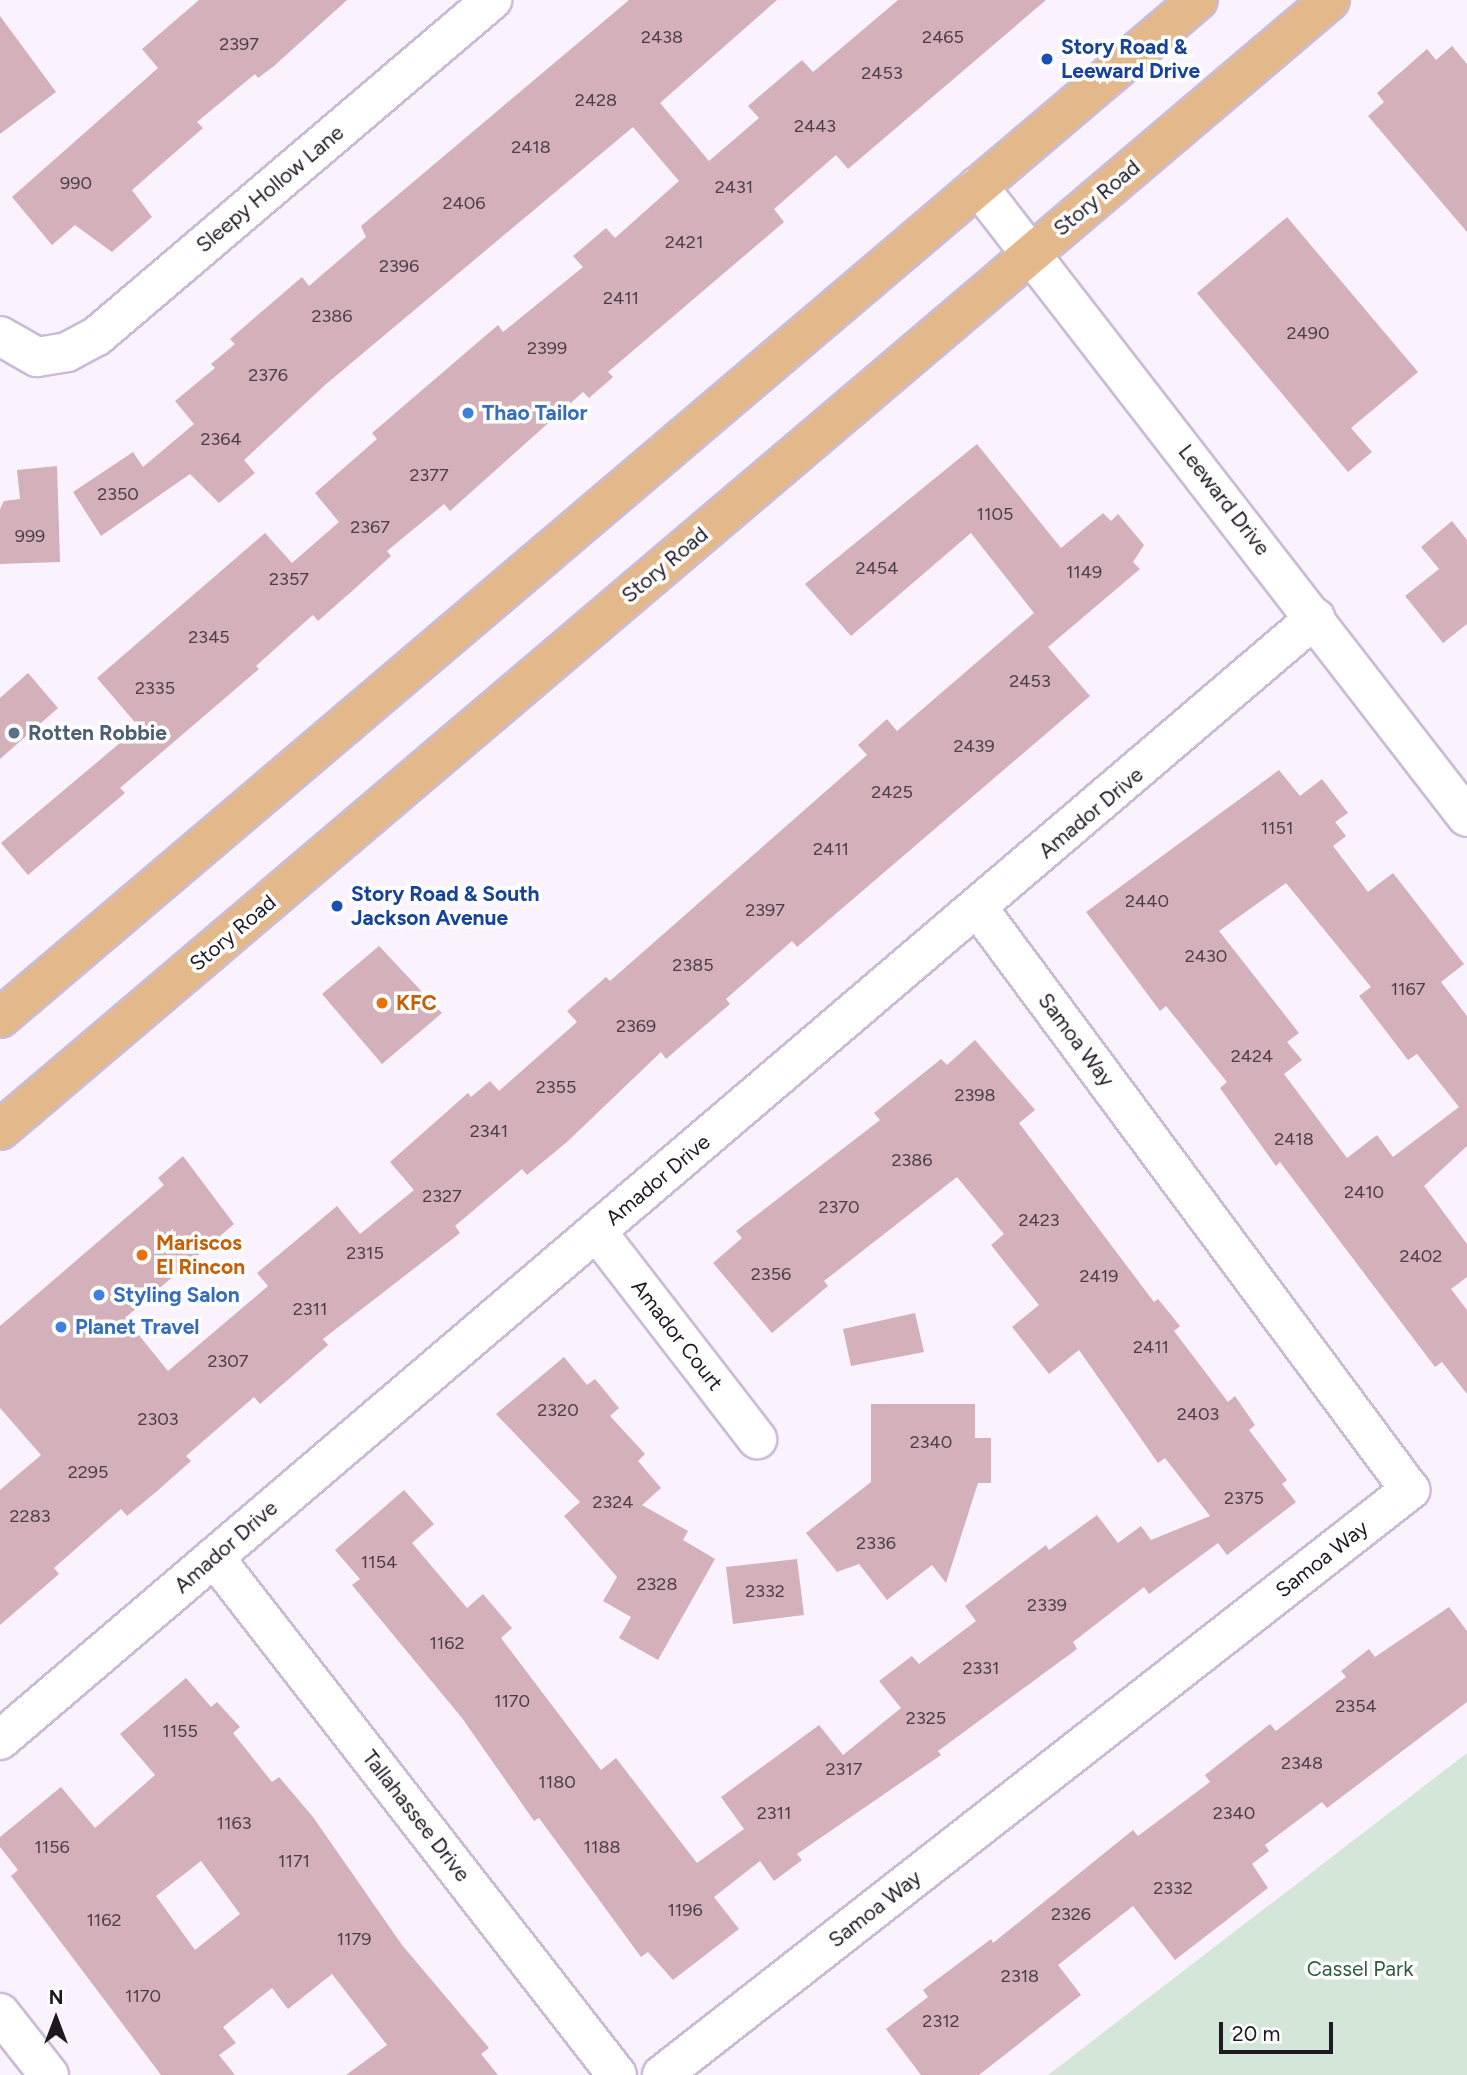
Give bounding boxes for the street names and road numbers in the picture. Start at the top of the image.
street label: Sleepy Hollow Lane [191,120,349,258]
street label: Story Road [1049,155,1145,241]
street label: Leeward Drive [1173,440,1275,560]
street label: Story Road [617,522,713,608]
street label: Amador Drive [1034,762,1148,864]
street label: Story Road [185,890,281,976]
street label: Samoa Way [1033,988,1119,1092]
street label: Amador Drive [601,1129,715,1231]
street label: Amador Court [626,1275,728,1395]
street label: Amador Drive [169,1495,283,1599]
street label: Samoa Way [1271,1515,1373,1603]
street label: Tallahassee Drive [357,1745,475,1887]
street label: Samoa Way [824,1865,926,1953]

